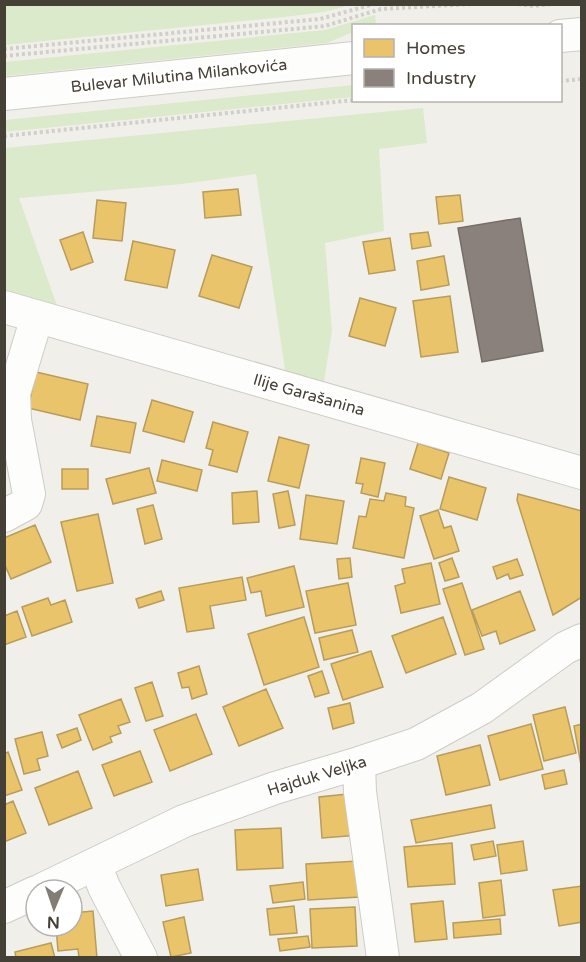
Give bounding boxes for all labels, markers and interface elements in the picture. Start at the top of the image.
legend [352,24,562,102]
text: Homes [406,37,466,59]
street label: Bulevar Milutina Milankovića [70,55,288,97]
text: Industry [406,67,477,89]
street label: Ilije Garašanina [251,370,367,420]
street label: Hajduk Veljka [265,751,369,801]
north arrow [24,878,84,938]
text: N [47,912,60,932]

